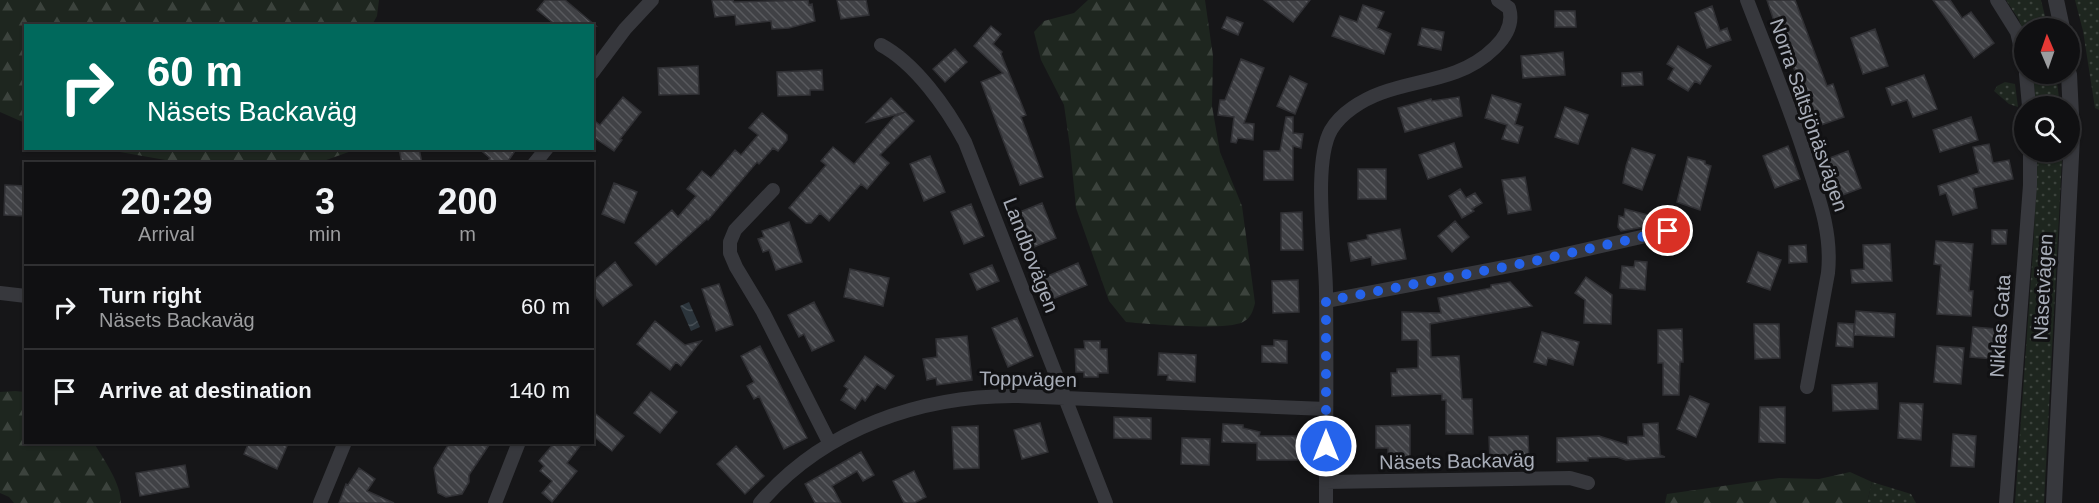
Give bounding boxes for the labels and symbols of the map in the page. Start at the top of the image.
street label: Norra Saltsjönäsvägen [1766,16,1852,214]
north arrow [2014,18,2080,84]
street label: Landbovägen [999,194,1063,316]
pin [1642,205,1693,256]
street label: Näsetvägen [2029,233,2057,341]
street label: Niklas Gata [1985,273,2015,378]
street label: Toppvägen [979,367,1077,391]
position arrow [1294,414,1358,478]
street label: Näsets Backaväg [1379,449,1535,473]

